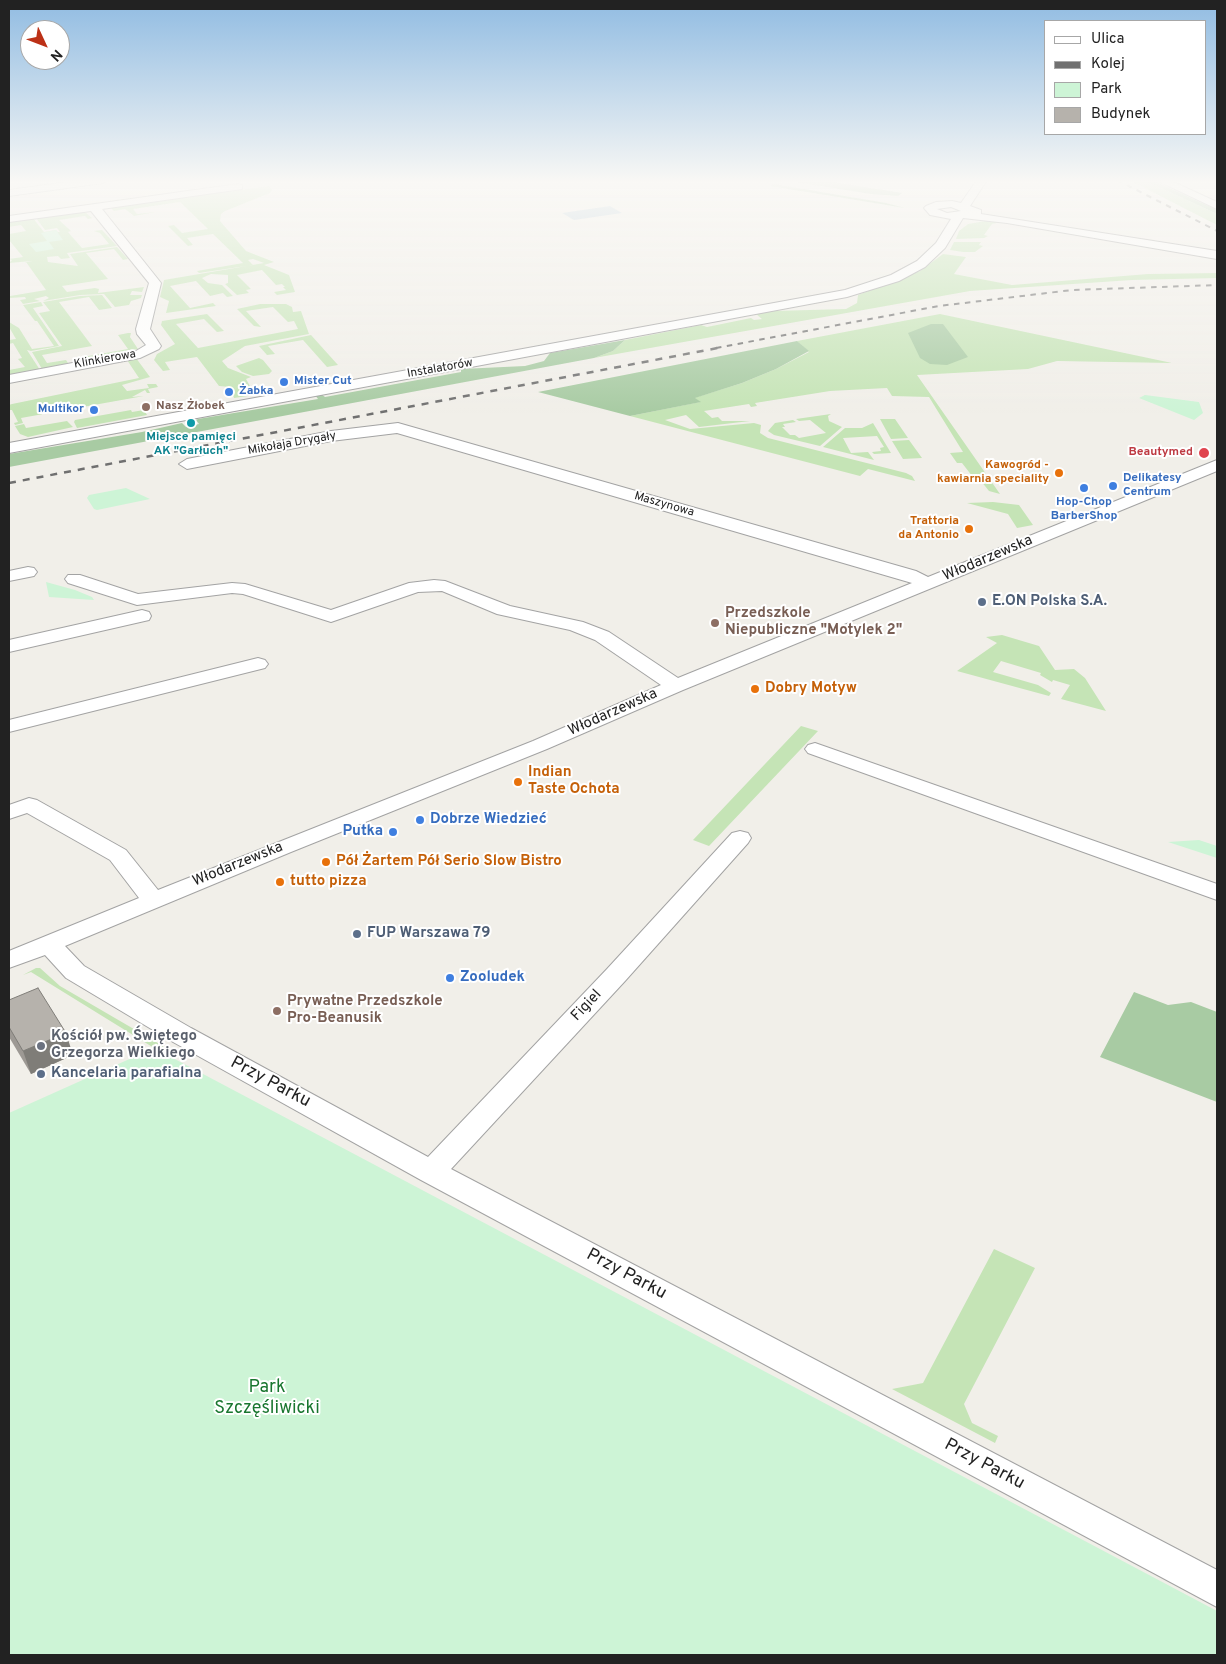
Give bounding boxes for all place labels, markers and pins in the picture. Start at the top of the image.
place label: Mister Cut [294,375,352,389]
marker: Mister Cut [278,376,290,388]
place label: Żabka [239,385,273,399]
marker: Żabka [223,386,235,398]
place label: Nasz Żłobek [156,400,225,414]
marker: Nasz Żłobek [140,401,152,413]
place label: Multikor [38,403,84,417]
marker: Multikor [88,404,100,416]
marker: Miejsce pamięci AK "Garłuch" [185,417,197,429]
place label: Miejsce pamięci AK "Garłuch" [146,431,236,459]
place label: Beautymed [1128,446,1193,460]
marker: Beautymed [1197,446,1211,460]
place label: Kawogród - kawiarnia speciality [937,459,1049,487]
marker: Kawogród - kawiarnia speciality [1053,467,1065,479]
place label: Delikatesy Centrum [1123,472,1182,500]
marker: Delikatesy Centrum [1107,480,1119,492]
marker: Hop-Chop BarberShop [1078,482,1090,494]
place label: Hop-Chop BarberShop [1051,496,1117,524]
place label: Trattoria da Antonio [898,515,959,543]
marker: Trattoria da Antonio [963,523,975,535]
place label: E.ON Polska S.A. [992,593,1107,611]
marker: E.ON Polska S.A. [976,596,988,608]
place label: Przedszkole Niepubliczne "Motylek 2" [725,605,902,640]
marker: Przedszkole Niepubliczne "Motylek 2" [709,617,721,629]
place label: Dobry Motyw [765,680,857,698]
marker: Dobry Motyw [749,683,761,695]
place label: Indian Taste Ochota [528,764,620,799]
marker: Indian Taste Ochota [512,776,524,788]
place label: Dobrze Wiedzieć [430,811,547,829]
marker: Dobrze Wiedzieć [414,814,426,826]
place label: Putka [342,823,383,841]
marker: Putka [387,826,399,838]
place label: Pół Żartem Pół Serio Slow Bistro [336,853,562,871]
marker: Pół Żartem Pół Serio Slow Bistro [320,856,332,868]
place label: tutto pizza [290,873,367,891]
marker: tutto pizza [274,876,286,888]
place label: FUP Warszawa 79 [367,925,490,943]
marker: FUP Warszawa 79 [351,928,363,940]
place label: Zooludek [460,969,525,987]
marker: Zooludek [444,972,456,984]
place label: Prywatne Przedszkole Pro-Beanusik [287,993,443,1028]
marker: Prywatne Przedszkole Pro-Beanusik [271,1005,283,1017]
place label: Kościół pw. Świętego Grzegorza Wielkiego [51,1028,197,1063]
marker: Kościół pw. Świętego Grzegorza Wielkiego [35,1040,47,1052]
place label: Kancelaria parafialna [51,1065,202,1083]
marker: Kancelaria parafialna [35,1068,47,1080]

